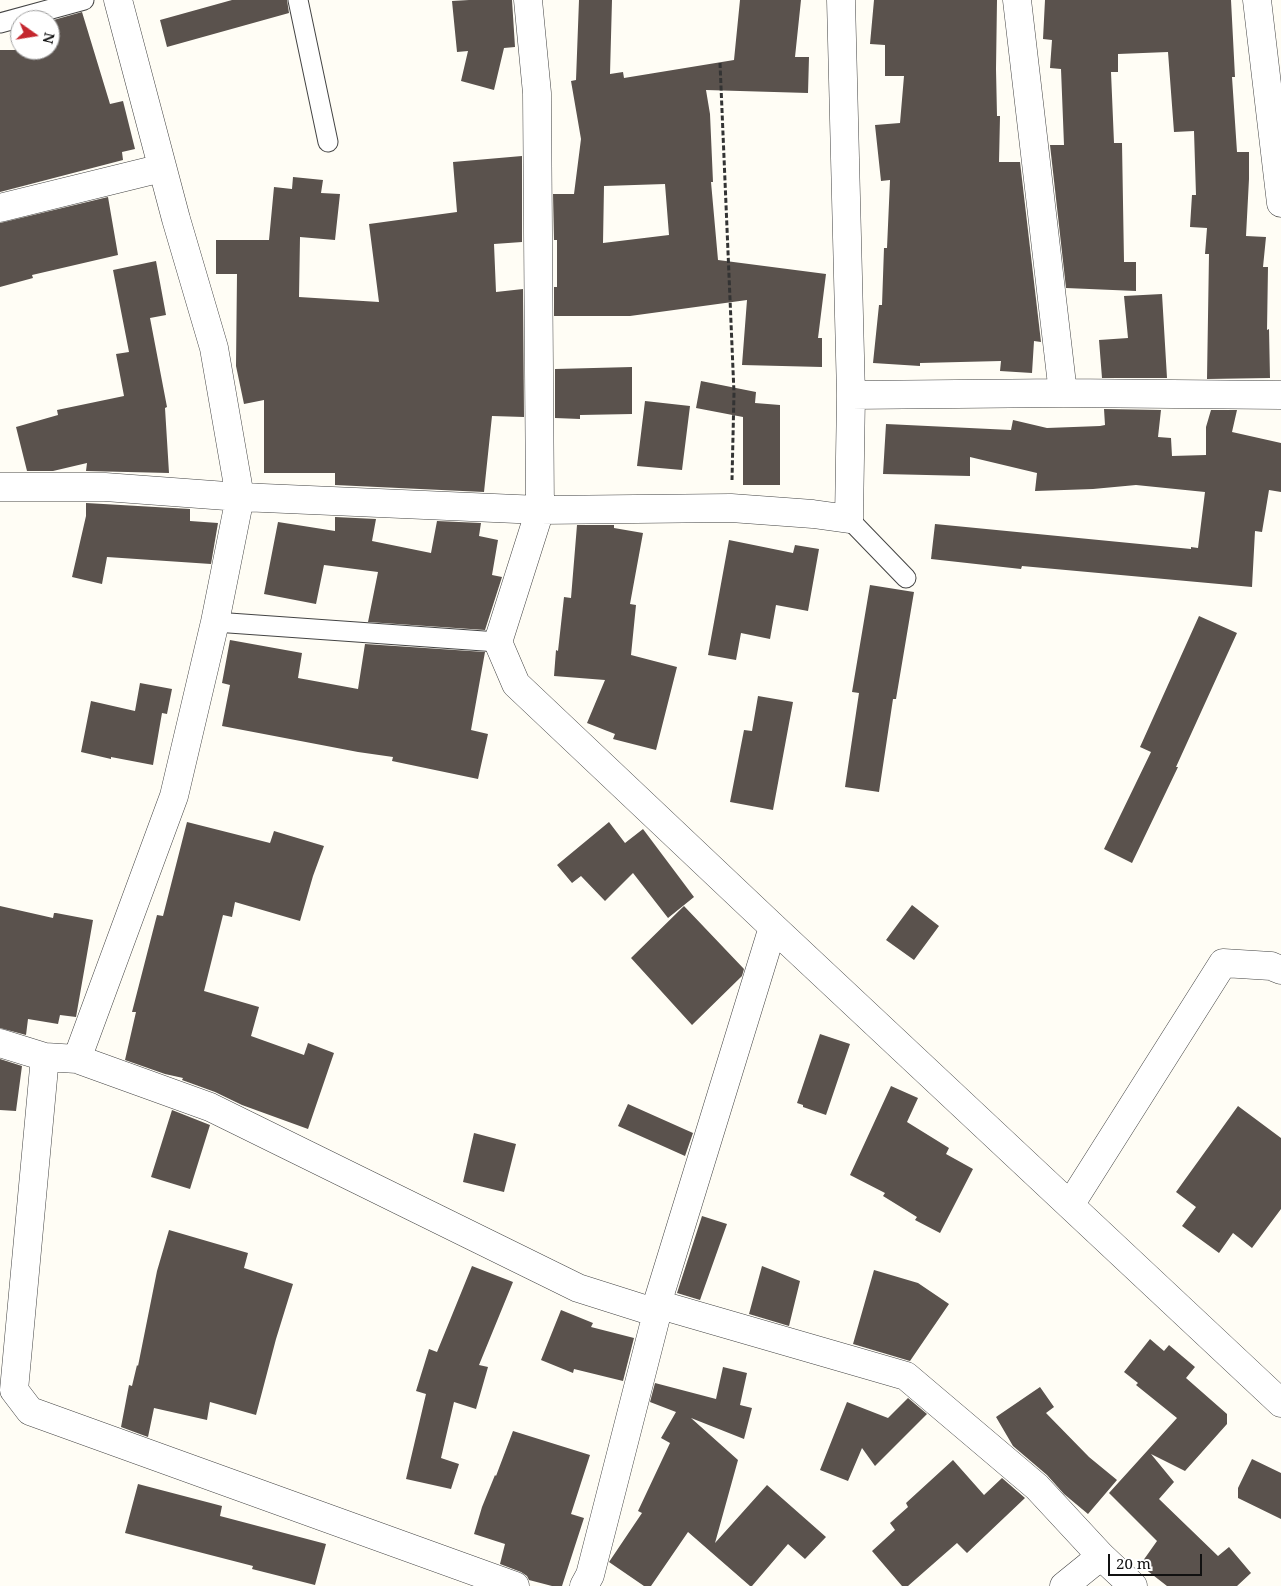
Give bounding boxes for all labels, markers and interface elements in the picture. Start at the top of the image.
north arrow [10,10,60,60]
text: N [39,31,60,46]
scale bar [1111,1544,1205,1576]
text: 20 m [1116,1553,1151,1573]

